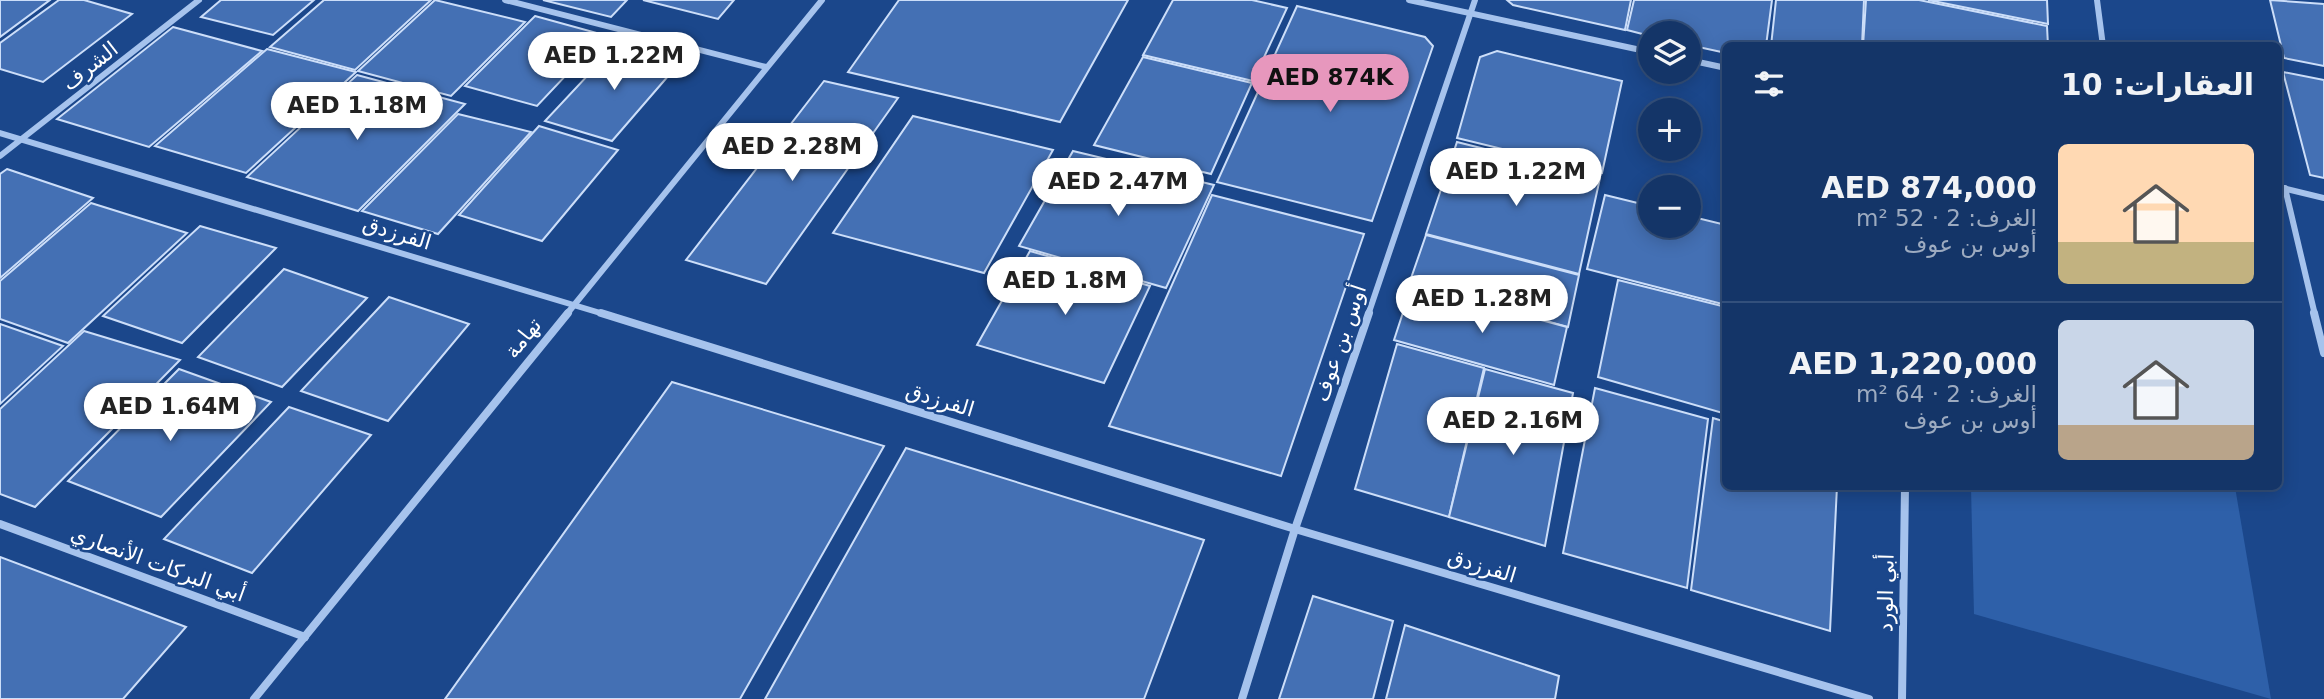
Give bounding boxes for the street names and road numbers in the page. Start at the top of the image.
street label: الشرف [57,37,123,95]
street label: الفرزدق [360,211,434,255]
street label: أوس بن عوف [1307,281,1371,405]
street label: تهامة [500,313,546,363]
street label: الفرزدق [903,378,977,422]
street label: أبي البركات الأنصاري [68,519,249,607]
street label: الفرزدق [1445,544,1519,588]
street label: أبي الورد [1871,554,1899,632]

